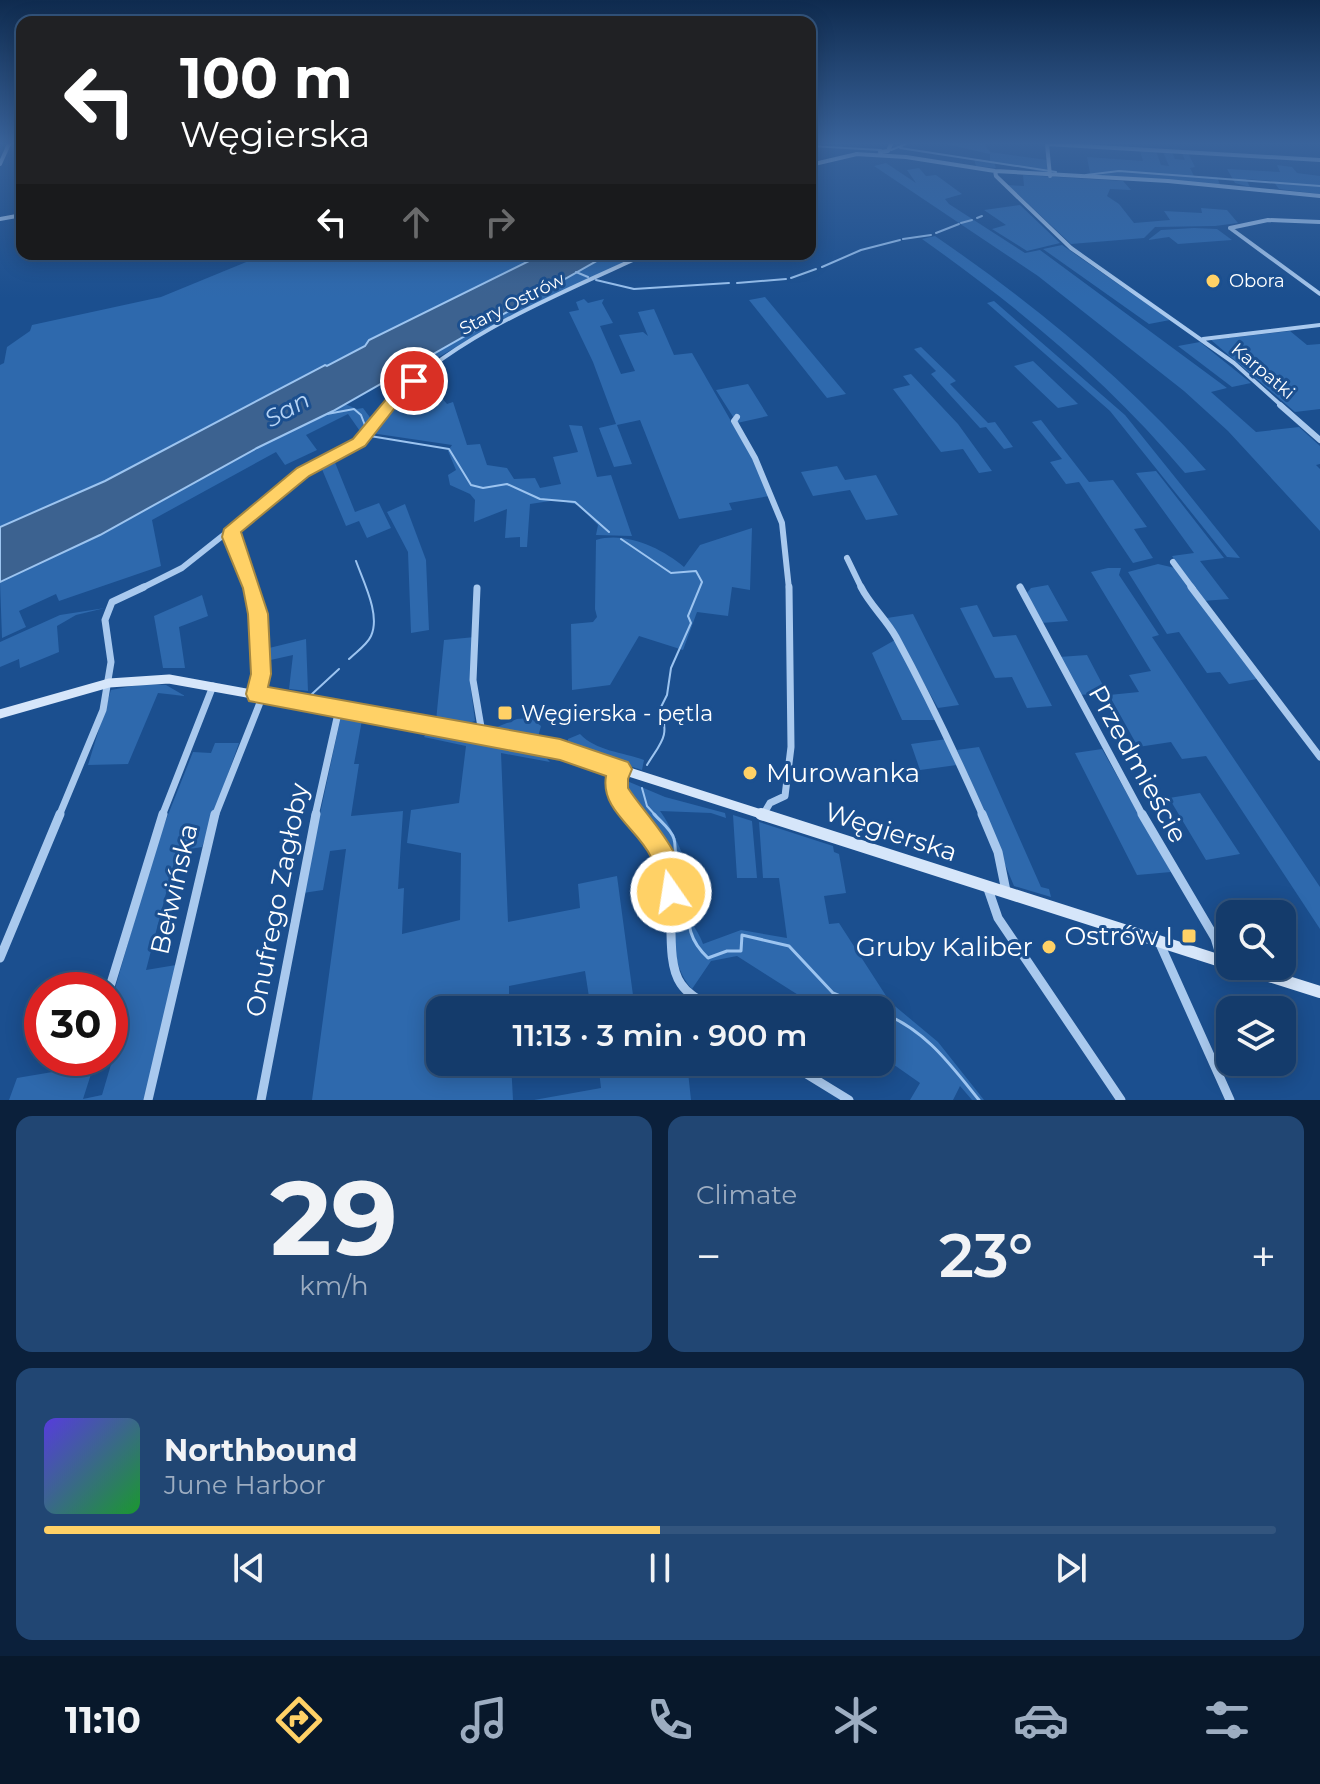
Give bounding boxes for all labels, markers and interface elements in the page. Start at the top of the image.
text: 100 m [180,44,353,112]
icon: left [48,48,152,152]
text: Węgierska [180,112,370,156]
icon: left [310,200,354,244]
icon: ahead [394,200,438,244]
icon: right [478,200,522,244]
street label: Stary Ostrów [456,268,568,340]
place label: Obora [1229,270,1285,292]
marker: Obora [1204,272,1222,290]
street label: Karpatki [1227,338,1299,404]
pin [380,347,448,415]
icon: arrive [392,359,436,403]
water label: San [259,385,315,433]
street label: Przedmieście [1082,680,1194,848]
place label: Węgierska - pętla [521,700,713,727]
marker: Węgierska - pętla [496,704,514,722]
place label: Murowanka [766,757,920,789]
marker: Murowanka [741,764,759,782]
street label: Onufrego Zagłoby [239,780,316,1020]
street label: Węgierska [821,796,961,868]
street label: Bełwińska [143,820,205,958]
position arrow [629,850,713,934]
map controls [1216,900,1296,1076]
button: search [1216,900,1296,980]
place label: Ostrów I [1064,920,1173,952]
marker: Ostrów I [1180,927,1198,945]
place label: Gruby Kaliber [856,931,1033,963]
marker: Gruby Kaliber [1040,938,1058,956]
speed limit sign: 30 [24,972,128,1076]
button: layers [1216,996,1296,1076]
text: 11:13 · 3 min · 900 m [513,1017,807,1054]
text: 29 [270,1154,398,1281]
text: Climate [696,1179,797,1211]
text: 23° [939,1219,1033,1292]
text: − [696,1229,721,1283]
text: + [1251,1229,1276,1283]
text: km/h [299,1270,369,1302]
text: Northbound [164,1432,358,1469]
text: June Harbor [164,1469,326,1501]
icon: previous [227,1546,271,1590]
icon: pause [638,1546,682,1590]
icon: next [1049,1546,1093,1590]
icon: directions [271,1692,327,1748]
icon: music [456,1692,512,1748]
icon: phone [642,1692,698,1748]
icon: climate [828,1692,884,1748]
icon: car [1013,1692,1069,1748]
icon: filters [1199,1692,1255,1748]
text: 11:10 [65,1698,141,1742]

